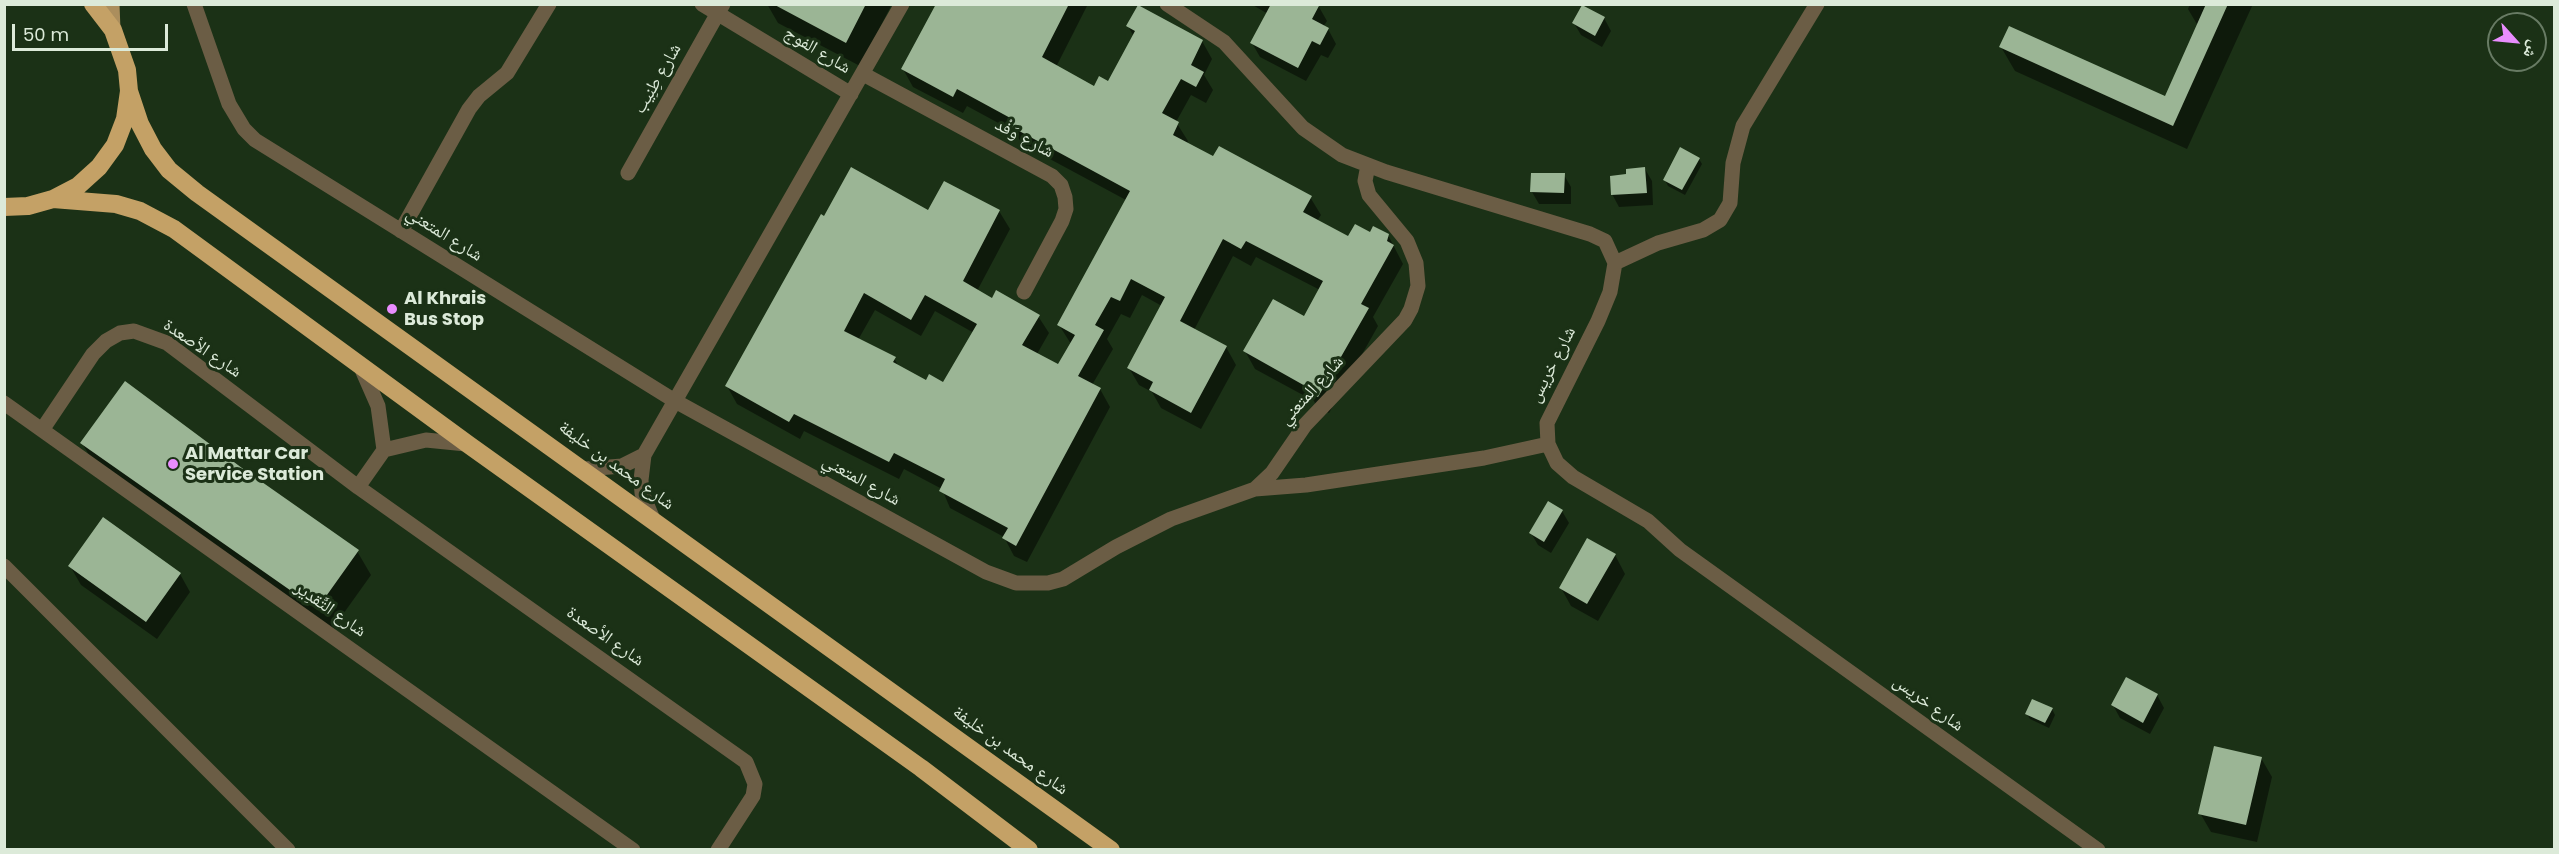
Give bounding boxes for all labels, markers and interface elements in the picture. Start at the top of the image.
scale bar [15,12,171,50]
north arrow [2487,12,2547,72]
text: 50 m [23,22,69,47]
street label: شارع الفوج [780,23,854,79]
text: ش [2518,37,2546,62]
street label: شارع طِنِيب [629,40,687,118]
street label: شارع وَفْد [991,115,1057,163]
street label: شارع المتعني [402,203,486,267]
place label: Al Khrais Bus Stop [404,288,486,330]
marker: Al Khrais Bus Stop [385,302,399,316]
street label: شارع الأصعدة [159,315,245,383]
street label: شارع خريس [1525,323,1581,407]
street label: شارع المتعني [1275,352,1349,430]
street label: شارع محمد بن خليفة [554,417,678,515]
place label: Al Mattar Car Service Station [185,443,324,486]
street label: شارع المتعني [818,451,904,511]
marker: Al Mattar Car Service Station [166,457,180,471]
street label: شارع التَّقدِير [290,577,370,643]
street label: شارع الأصعدة [562,602,648,672]
street label: شارع خريس [1888,671,1968,737]
street label: شارع محمد بن خليفة [948,702,1072,800]

